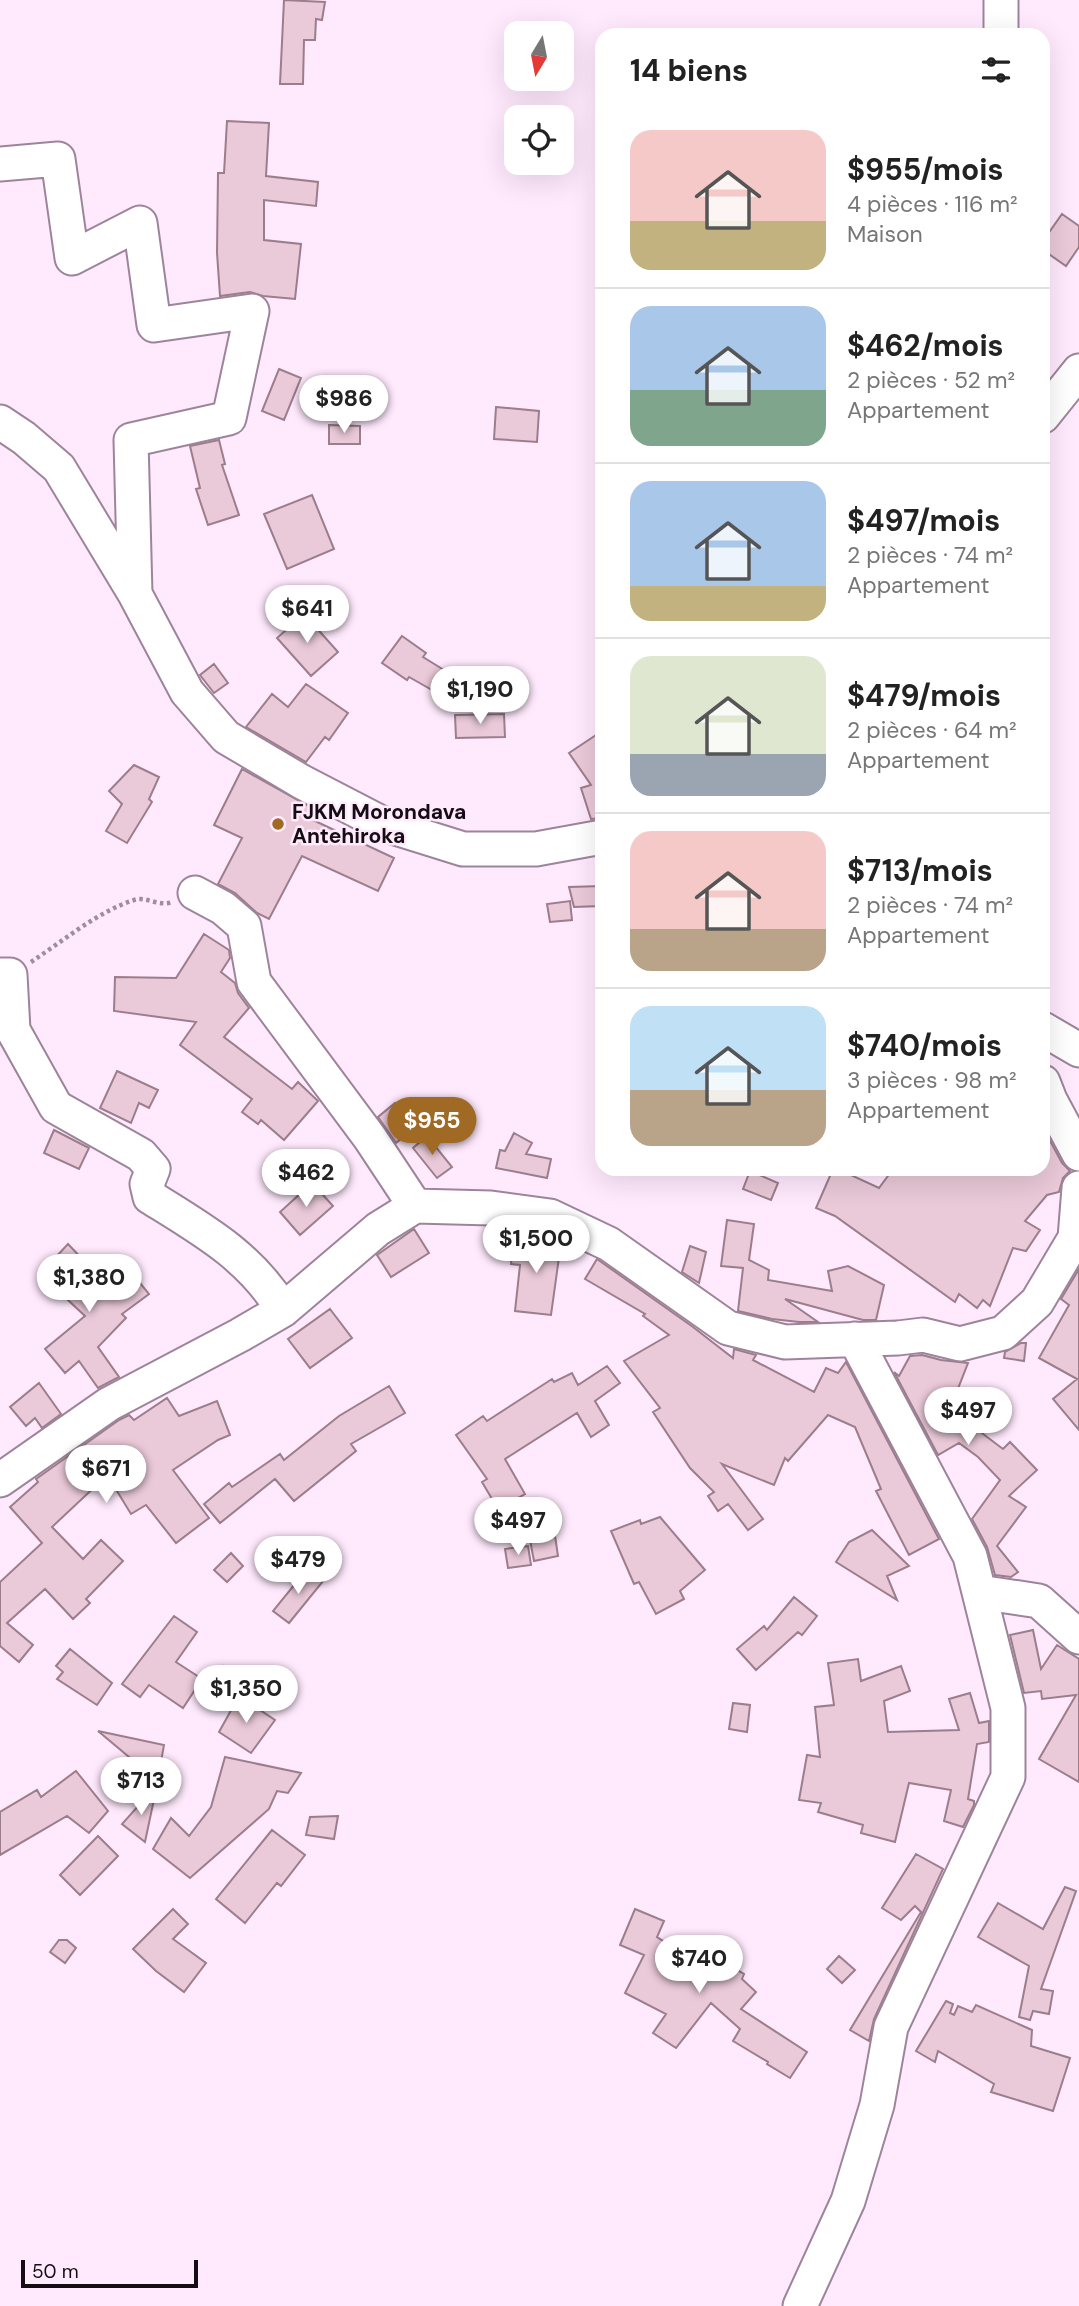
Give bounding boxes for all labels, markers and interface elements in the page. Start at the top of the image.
north arrow [504,21,574,91]
map controls [504,21,574,175]
text: 14 biens [630,51,748,90]
icon: filters [977,51,1015,89]
button: locate [504,105,574,175]
text: $955/mois [847,150,1004,189]
icon: home [686,158,770,242]
text: 4 pièces · 116 m² [847,189,1018,219]
text: Maison [847,219,923,249]
text: $462/mois [847,326,1004,365]
icon: home [686,334,770,418]
text: 2 pièces · 52 m² [847,365,1015,395]
pin: $986 [303,376,385,435]
text: $986 [315,383,373,413]
text: Appartement [847,395,990,425]
text: $497/mois [847,501,1000,540]
icon: home [686,509,770,593]
text: 2 pièces · 74 m² [847,540,1013,570]
text: Appartement [847,570,990,600]
pin: $641 [266,586,348,645]
text: $641 [281,593,333,623]
pin: $1,190 [423,666,537,726]
text: $1,190 [446,674,514,704]
text: $479/mois [847,676,1001,715]
icon: home [686,684,770,768]
text: 2 pièces · 64 m² [847,715,1017,745]
text: Appartement [847,745,990,775]
place label: FJKM Morondava Antehiroka [292,798,466,850]
marker: FJKM Morondava Antehiroka [270,816,286,832]
text: $713/mois [847,851,993,890]
icon: home [686,859,770,943]
text: 2 pièces · 74 m² [847,890,1013,920]
text: Appartement [847,920,990,950]
text: $740/mois [847,1026,1002,1065]
icon: home [686,1034,770,1118]
text: 3 pièces · 98 m² [847,1065,1017,1095]
text: Appartement [847,1095,990,1125]
pin: $955 [391,1098,473,1157]
text: $955 [403,1105,461,1135]
pin: $462 [265,1150,347,1209]
text: $462 [278,1157,334,1187]
pin: $1,500 [479,1216,593,1275]
text: $1,500 [499,1223,573,1253]
pin: $1,380 [32,1254,146,1314]
text: $1,380 [53,1262,125,1292]
pin: $497 [927,1388,1009,1447]
text: $497 [940,1395,996,1425]
pin: $671 [65,1446,147,1505]
text: $671 [81,1453,131,1483]
pin: $497 [477,1498,559,1557]
text: $497 [490,1505,546,1535]
pin: $479 [257,1536,339,1596]
text: $479 [270,1544,326,1574]
pin: $1,350 [189,1666,303,1725]
text: $1,350 [210,1673,282,1703]
pin: $713 [100,1758,182,1817]
text: $713 [117,1765,165,1795]
pin: $740 [658,1936,740,1995]
text: $740 [671,1943,727,1973]
scale bar [21,2257,198,2289]
text: 50 m [32,2259,79,2284]

